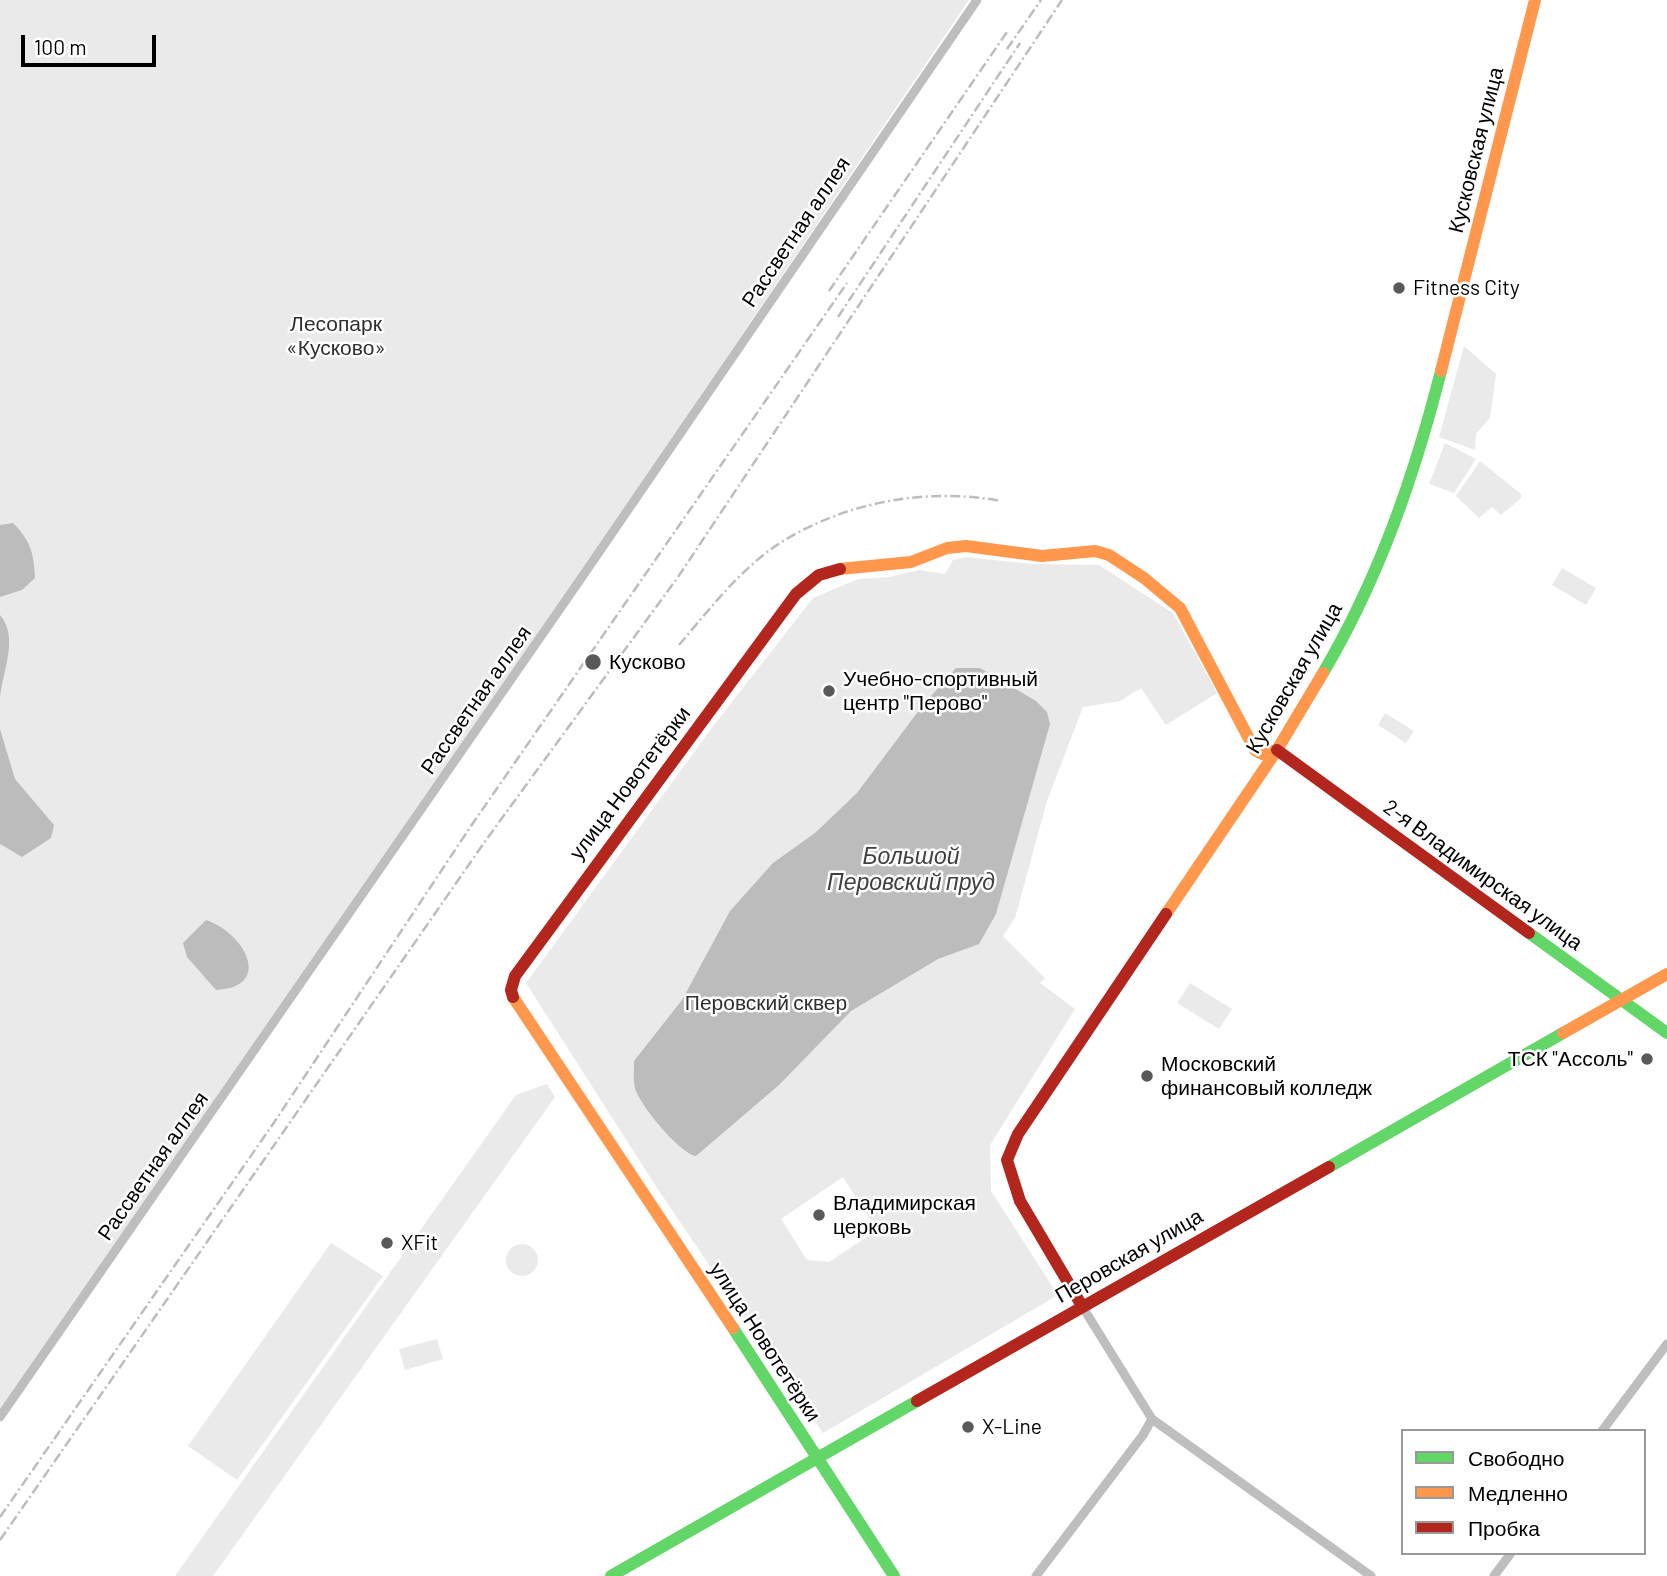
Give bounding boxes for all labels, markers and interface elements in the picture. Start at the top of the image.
scale bar [24,21,159,65]
text: 100 m [34,34,87,59]
street label: Кусковская улица [1443,64,1509,236]
street label: Рассветная аллея [736,152,856,312]
place label: Fitness City [1413,275,1520,301]
marker: Fitness City [1391,280,1407,296]
park label: Лесопарк «Кусково» [286,311,386,361]
street label: Кусковская улица [1241,598,1347,758]
street label: Рассветная аллея [415,621,537,779]
place label: Кусково [609,649,686,675]
marker: Кусково [583,652,603,672]
place label: Учебно-спортивный центр "Перово" [843,666,1038,716]
marker: Учебно-спортивный центр "Перово" [821,683,837,699]
street label: улица Новотетёрки [564,701,696,865]
street label: 2-я Владимирская улица [1379,794,1587,956]
water label: Большой Перовский пруд [827,842,995,896]
park label: Перовский сквер [685,990,847,1016]
place label: ТСК "Ассоль" [1508,1046,1633,1072]
place label: Московский финансовый колледж [1161,1051,1372,1101]
marker: ТСК "Ассоль" [1639,1051,1655,1067]
marker: Московский финансовый колледж [1139,1068,1155,1084]
street label: Рассветная аллея [92,1087,214,1245]
place label: Владимирская церковь [833,1190,976,1240]
street label: Перовская улица [1051,1204,1207,1308]
marker: Владимирская церковь [811,1207,827,1223]
place label: XFit [401,1230,438,1256]
marker: XFit [379,1235,395,1251]
street label: улица Новотетёрки [704,1257,826,1427]
place label: X-Line [982,1414,1042,1440]
marker: X-Line [960,1419,976,1435]
legend [1401,1429,1646,1555]
text: Свободно [1468,1445,1565,1470]
text: Медленно [1468,1480,1568,1505]
text: Пробка [1468,1515,1540,1540]

